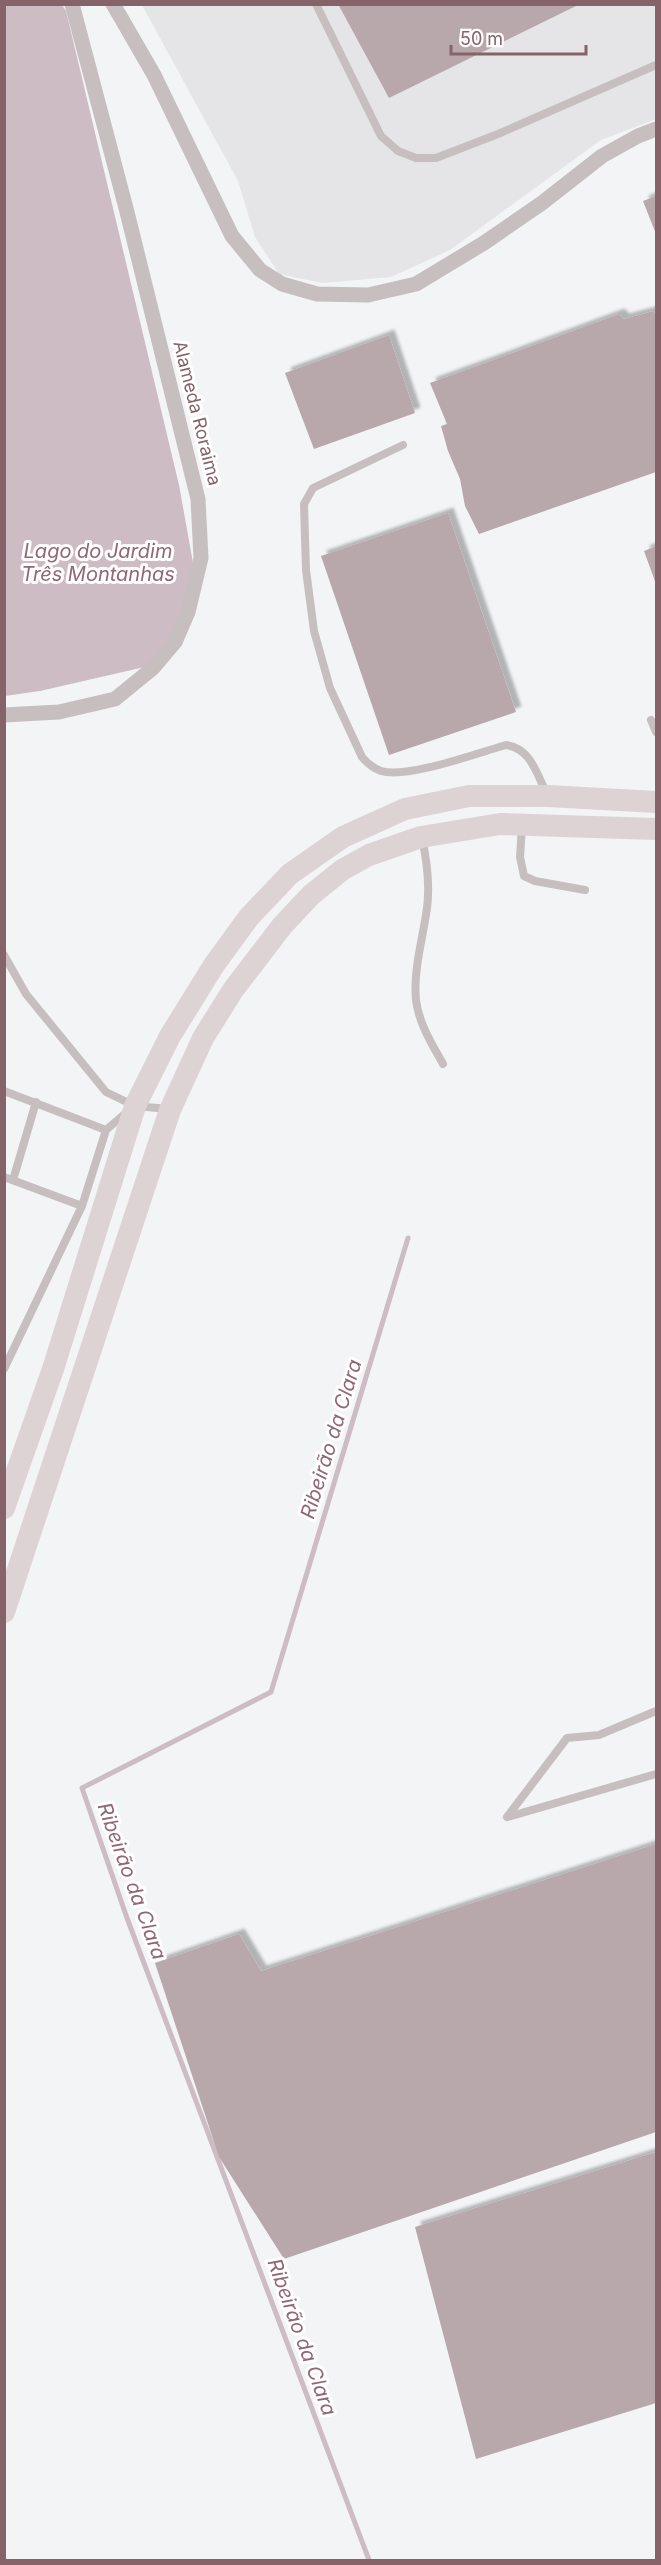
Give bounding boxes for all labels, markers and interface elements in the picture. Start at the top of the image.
scale bar [451,18,586,56]
text: 50 m [460,28,503,49]
street label: Alameda Roraima [169,338,226,488]
water label: Lago do Jardim Três Montanhas [21,539,175,586]
water label: Ribeirão da Clara [295,1357,367,1521]
water label: Ribeirão da Clara [92,1799,172,1963]
water label: Ribeirão da Clara [262,2255,342,2419]

